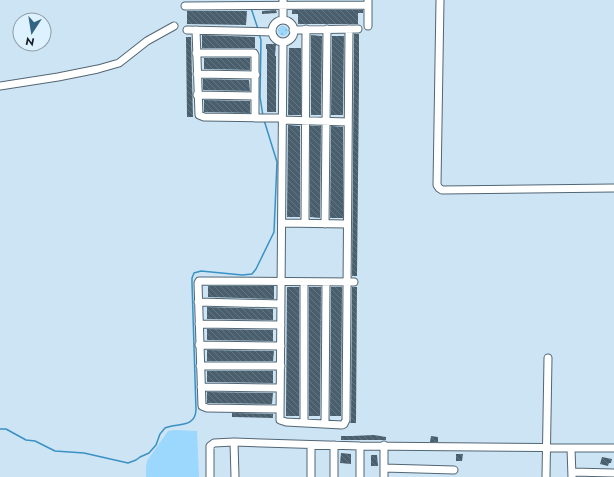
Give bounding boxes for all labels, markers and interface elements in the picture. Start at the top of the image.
north arrow [12,12,52,52]
text: N [24,33,36,51]

